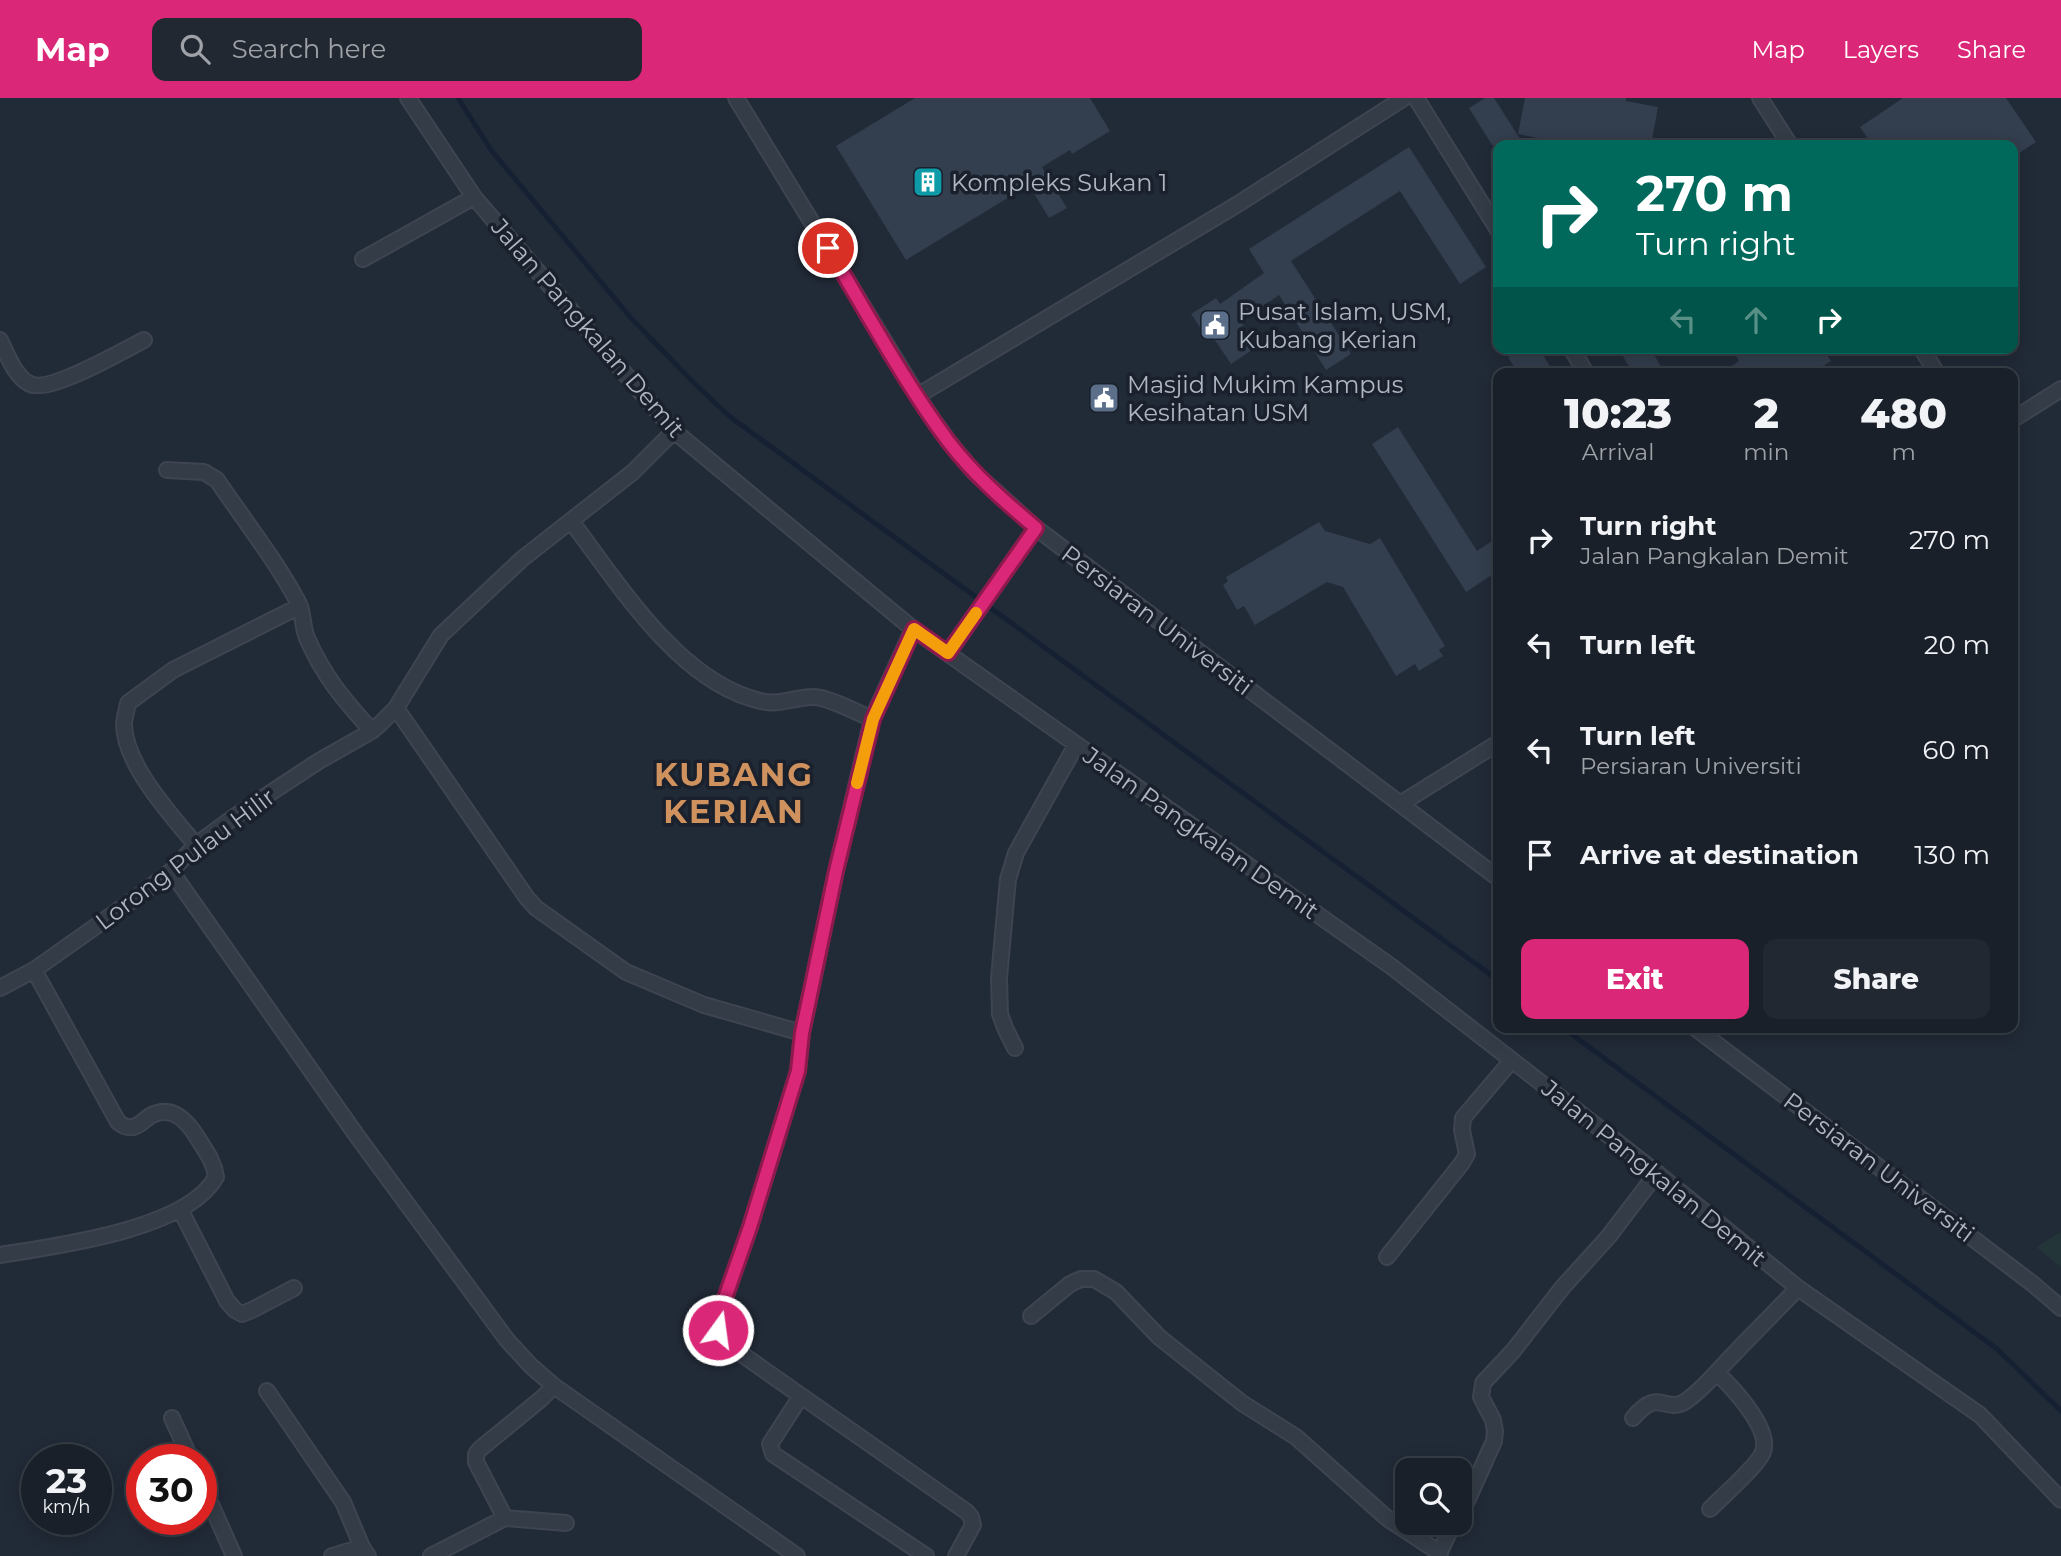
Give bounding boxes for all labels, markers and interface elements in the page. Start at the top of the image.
search box [152,18,642,81]
text: Map [35,29,110,69]
icon: search [176,30,214,68]
text: Search here [232,33,386,65]
text: Map [1751,35,1805,64]
text: Layers [1843,35,1919,64]
text: Share [1957,35,2026,64]
text: 270 m [1636,164,1793,223]
building icon: Kompleks Sukan 1 [911,165,945,199]
place label: Kompleks Sukan 1 [951,168,1168,197]
icon: right [1521,168,1612,259]
street label: Jalan Pangkalan Demit [484,212,691,443]
pin [798,218,858,278]
text: Turn right [1636,224,1796,263]
icon: arrive [809,229,847,267]
place label: Pusat Islam, USM, Kubang Kerian [1238,297,1451,354]
icon: left [1664,301,1702,339]
icon: ahead [1737,301,1775,339]
icon: right [1810,301,1848,339]
public building icon: Pusat Islam, USM, Kubang Kerian [1198,308,1232,342]
place label: Masjid Mukim Kampus Kesihatan USM [1127,370,1403,427]
public building icon: Masjid Mukim Kampus Kesihatan USM [1087,381,1121,415]
text: 10:23 [1564,387,1672,439]
text: 2 [1754,387,1779,439]
text: 480 [1860,387,1947,439]
text: Arrival [1582,438,1654,466]
text: min [1743,438,1789,466]
text: m [1891,438,1916,466]
text: Turn right [1580,510,1716,542]
icon: right [1521,521,1559,559]
text: 270 m [1909,524,1990,556]
street label: Persiaran Universiti [1056,539,1258,701]
text: Jalan Pangkalan Demit [1580,542,1849,570]
icon: left [1521,626,1559,664]
text: Turn left [1580,629,1696,661]
text: 20 m [1924,629,1990,661]
text: Turn left [1580,720,1696,752]
icon: left [1521,731,1559,769]
text: 60 m [1923,734,1990,766]
street label: Jalan Pangkalan Demit [1077,740,1324,925]
text: Persiaran Universiti [1580,752,1802,780]
district label: KUBANG KERIAN [654,755,814,831]
street label: Lorong Pulau Hilir [90,782,280,936]
icon: arrive [1521,836,1559,874]
text: Arrive at destination [1580,839,1859,871]
text: 130 m [1914,839,1990,871]
button: Exit [1521,939,1749,1019]
button: Share [1763,939,1990,1019]
street label: Jalan Pangkalan Demit [1535,1073,1772,1273]
street label: Persiaran Universiti [1778,1086,1980,1248]
position arrow [681,1293,755,1367]
speed limit sign: 30 [126,1444,217,1535]
map controls [1395,1458,1472,1535]
button: search [1395,1458,1472,1535]
text: 23 [46,1459,87,1502]
text: km/h [42,1496,91,1518]

